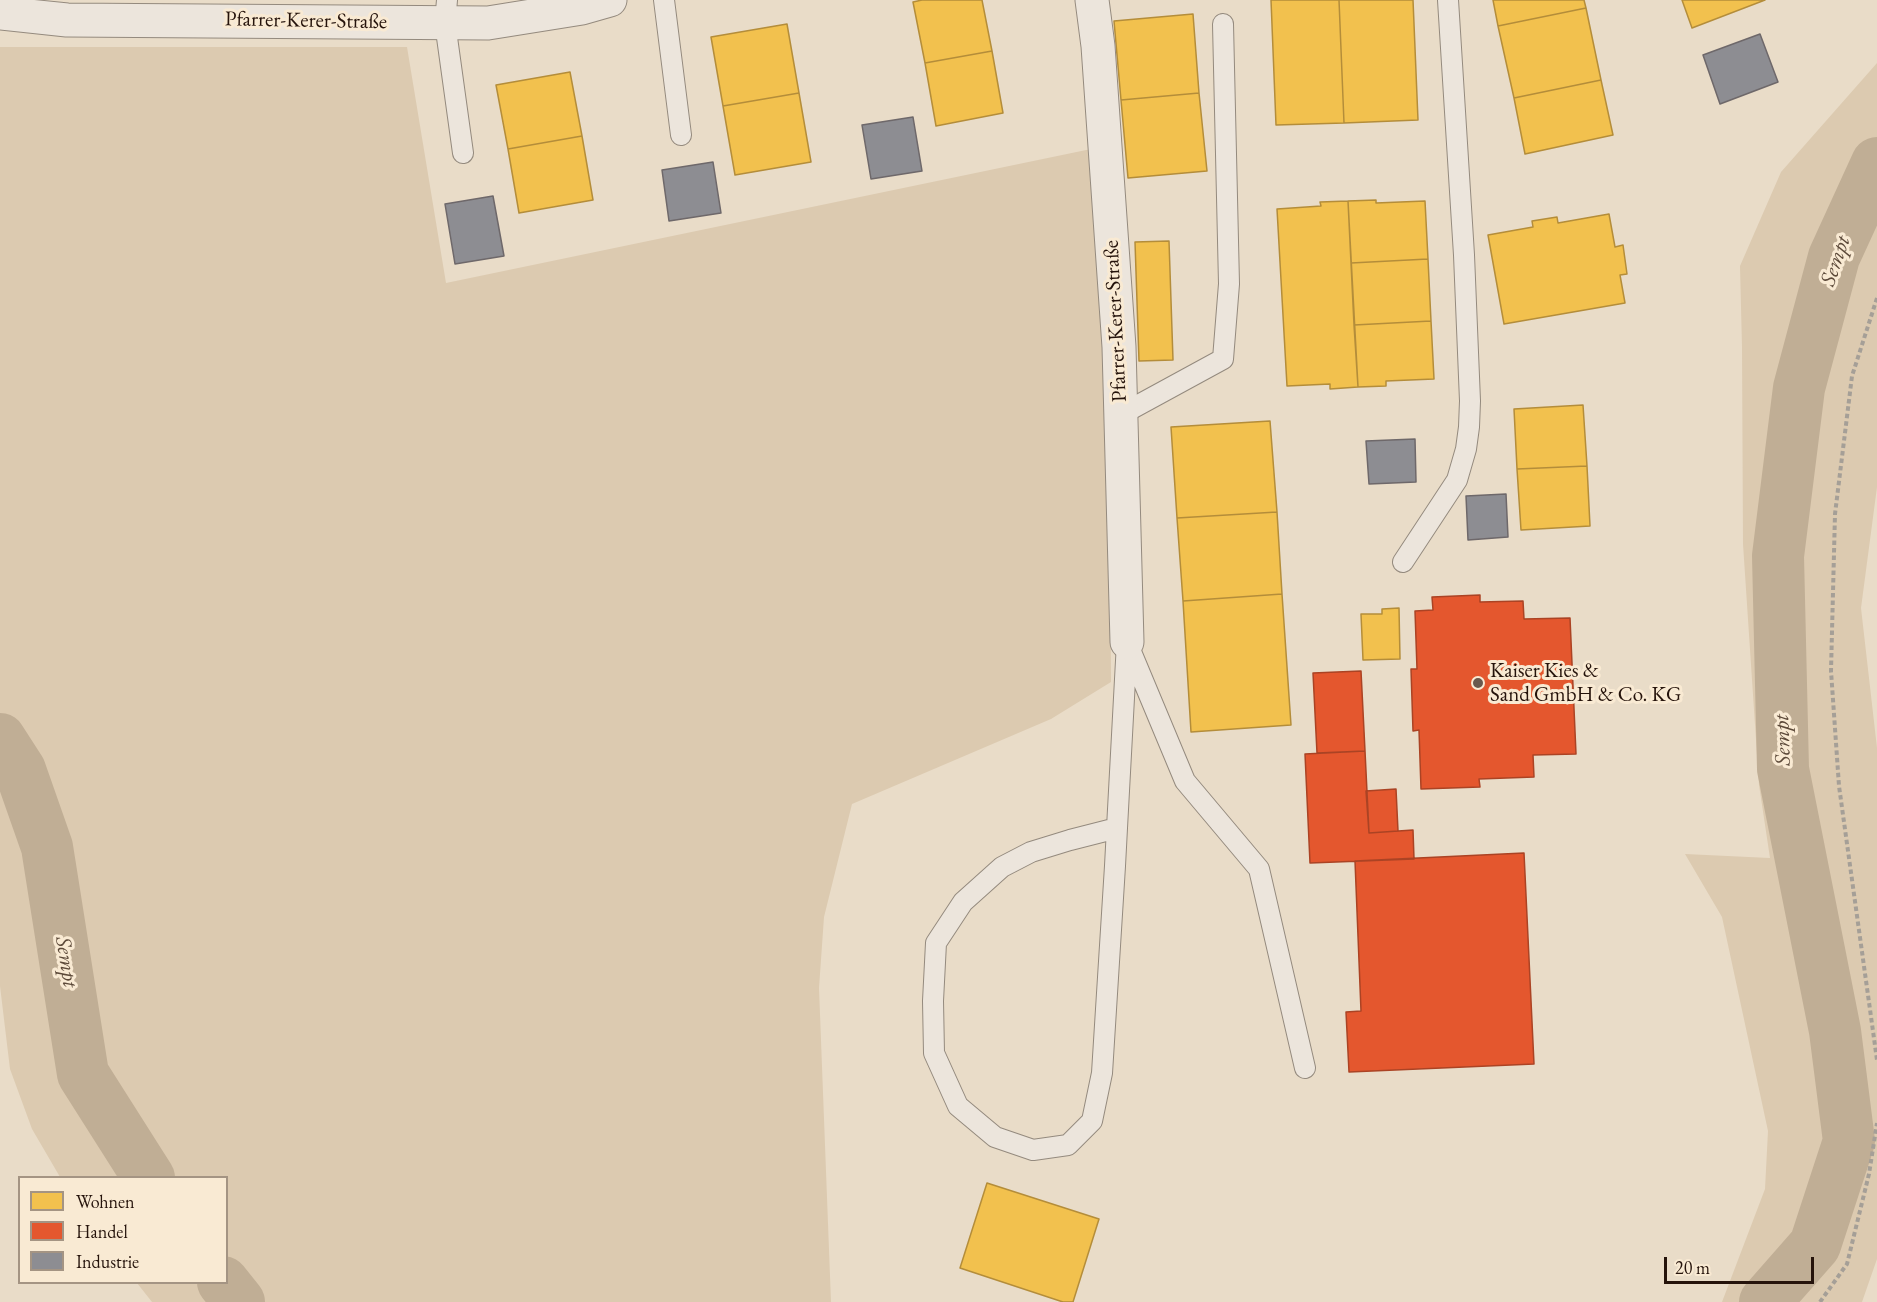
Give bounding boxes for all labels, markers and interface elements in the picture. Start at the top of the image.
street label: Pfarrer-Kerer-Straße [225,7,387,35]
water label: Sempt [1815,232,1857,290]
street label: Pfarrer-Kerer-Straße [1099,239,1133,403]
place label: Kaiser Kies & Sand GmbH & Co. KG [1490,658,1681,708]
marker: Kaiser Kies & Sand GmbH & Co. KG [1471,676,1485,690]
water label: Sempt [1769,714,1797,766]
water label: Sempt [49,935,83,989]
legend [18,1176,228,1284]
text: Wohnen [76,1190,135,1213]
text: Handel [76,1220,128,1243]
scale bar [1667,1245,1817,1283]
text: Industrie [76,1250,139,1273]
text: 20 m [1675,1256,1710,1279]

